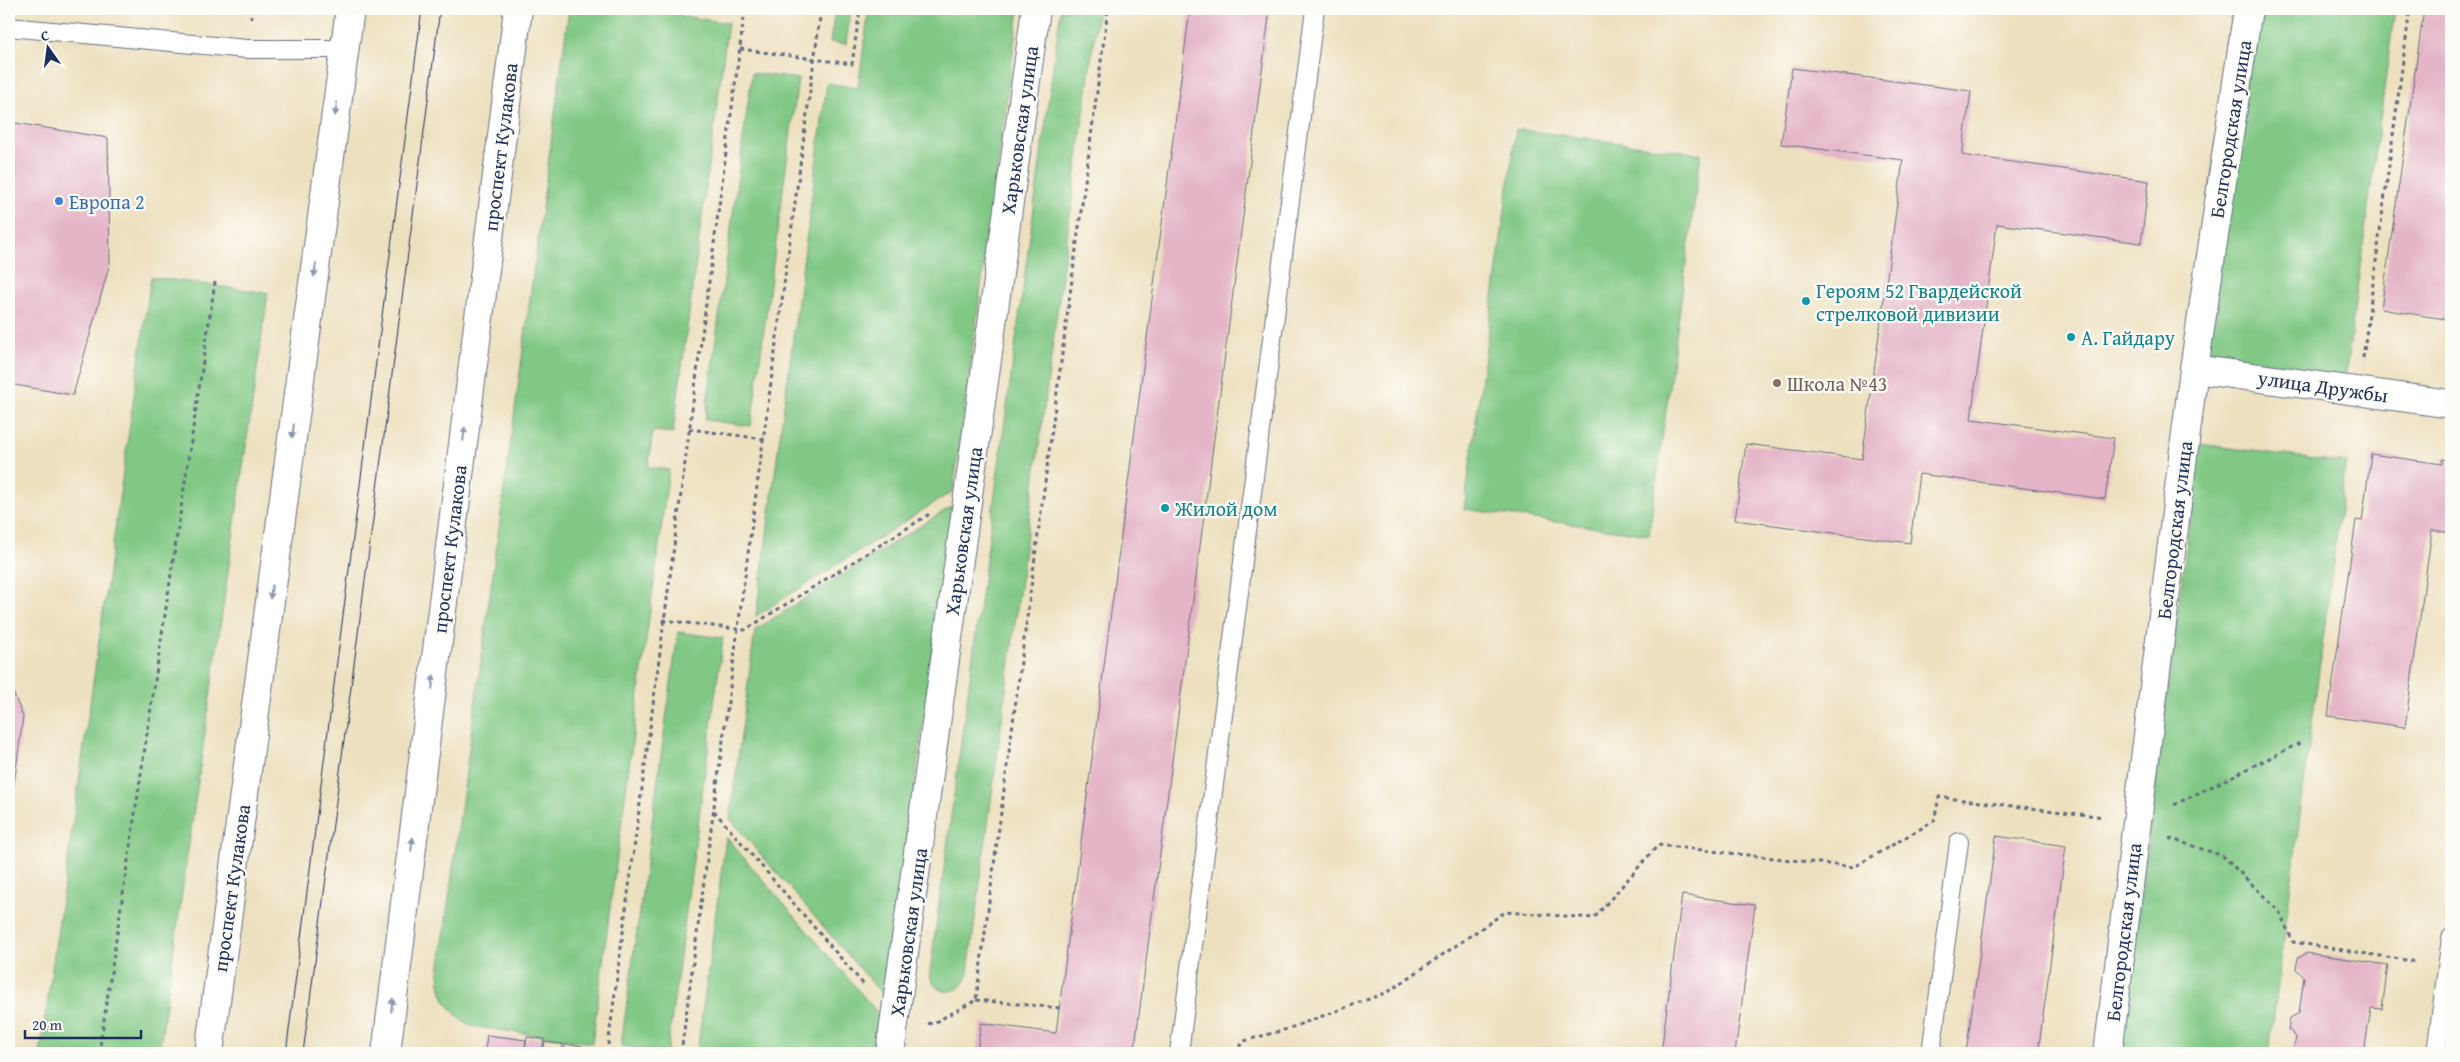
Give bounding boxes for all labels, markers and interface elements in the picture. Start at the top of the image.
north arrow [22,22,72,72]
text: С [39,25,51,46]
street label: Белгородская улица [2202,38,2258,220]
street label: Харьковская улица [993,43,1045,216]
street label: проспект Кулакова [475,61,525,233]
one-way arrow [332,101,340,117]
place label: Европа 2 [69,187,145,216]
marker: Европа 2 [53,195,65,207]
one-way arrow [310,262,318,278]
place label: Героям 52 Гвардейской стрелковой дивизии [1816,276,2022,328]
marker: Героям 52 Гвардейской стрелковой дивизии [1800,295,1812,307]
place label: А. Гайдару [2081,323,2175,352]
marker: А. Гайдару [2065,331,2077,343]
street label: улица Дружбы [2255,362,2390,409]
place label: Школа №43 [1787,369,1887,398]
marker: Школа №43 [1771,377,1783,389]
one-way arrow [289,423,297,439]
one-way arrow [460,426,468,442]
street label: Белгородская улица [2149,439,2199,621]
street label: Харьковская улица [937,444,989,617]
street label: проспект Кулакова [424,463,474,635]
place label: Жилой дом [1174,494,1278,523]
marker: Жилой дом [1159,502,1171,514]
one-way arrow [267,585,275,601]
one-way arrow [429,674,437,690]
street label: проспект Кулакова [205,802,257,974]
one-way arrow [408,835,416,851]
street label: Белгородская улица [2098,841,2148,1023]
street label: Харьковская улица [882,845,934,1018]
one-way arrow [388,997,396,1013]
scale bar [25,1007,141,1039]
text: 20 m [32,1014,63,1035]

